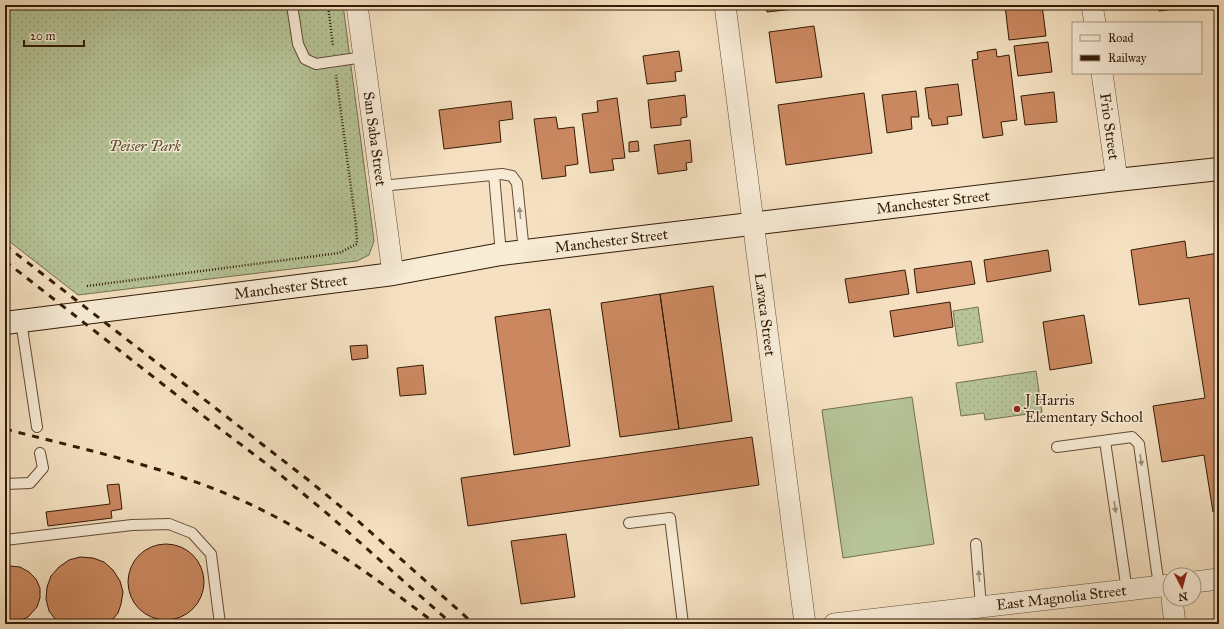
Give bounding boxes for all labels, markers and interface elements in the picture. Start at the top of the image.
scale bar [24,22,84,48]
legend [1072,22,1202,74]
text: 20 m [30,29,56,43]
text: Road [1108,31,1134,45]
text: Railway [1108,51,1147,65]
street label: San Saba Street [360,90,390,188]
street label: Frio Street [1096,92,1123,162]
park label: Peiser Park [109,137,181,155]
street label: Manchester Street [875,186,991,218]
one-way arrow [517,207,523,219]
street label: Manchester Street [554,225,670,256]
street label: Manchester Street [233,271,349,303]
street label: Lavaca Street [751,272,779,358]
place label: J Harris Elementary School [1023,391,1144,426]
marker: J Harris Elementary School [1012,404,1022,414]
one-way arrow [1138,454,1144,466]
one-way arrow [1112,501,1118,513]
north arrow [1162,567,1202,607]
one-way arrow [975,570,982,582]
street label: East Magnolia Street [995,581,1128,614]
text: N [1177,589,1188,603]

